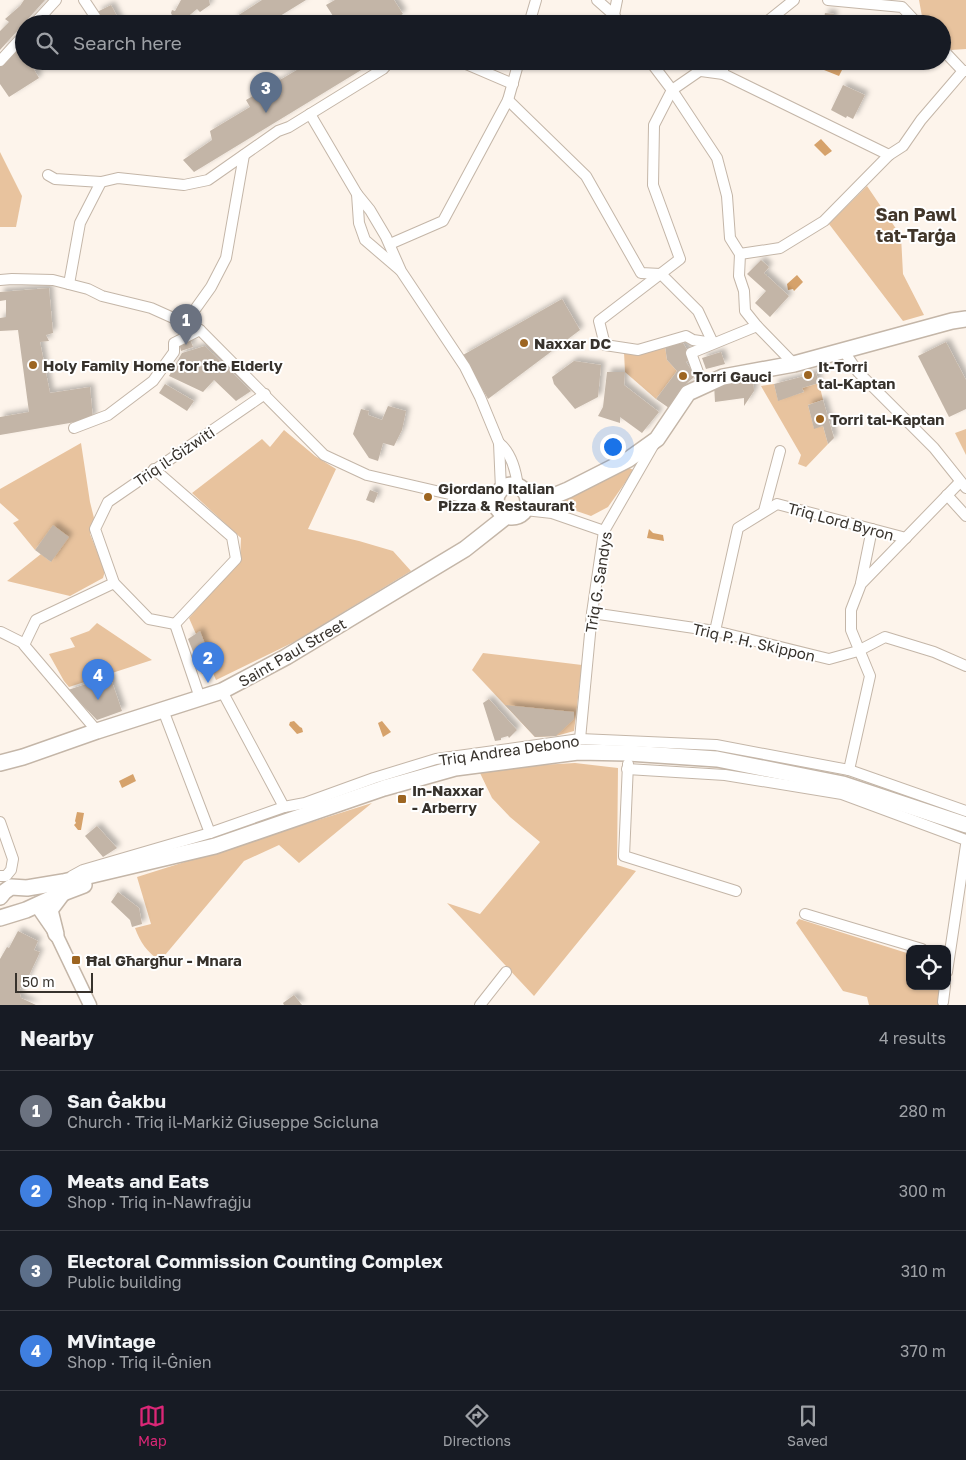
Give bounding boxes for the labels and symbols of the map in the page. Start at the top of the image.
pin: 3 [250,72,282,113]
district label: San Pawl tat-Tarġa [876,203,956,246]
pin: 1 [170,304,202,345]
place label: Naxxar DC [534,334,612,352]
marker: Naxxar DC [518,337,530,349]
place label: Holy Family Home for the Elderly [43,356,283,374]
place label: It-Torri tal-Kaptan [818,357,895,392]
marker: Holy Family Home for the Elderly [27,359,39,371]
place label: Torri Gauci [693,367,772,385]
marker: It-Torri tal-Kaptan [802,369,814,381]
marker: Torri Gauci [677,370,689,382]
place label: Torri tal-Kaptan [830,410,944,428]
marker: Torri tal-Kaptan [814,413,826,425]
street label: Triq il-Ġiżwiti [130,422,218,490]
your location [600,434,626,460]
place label: Giordano Italian Pizza & Restaurant [438,479,575,514]
marker: Giordano Italian Pizza & Restaurant [422,491,434,503]
street label: Triq Lord Byron [786,498,896,544]
street label: Triq G. Sandys [581,530,615,634]
street label: Saint Paul Street [235,614,349,690]
street label: Triq P. H. Skippon [691,619,817,665]
pin: 2 [192,642,224,683]
pin: 4 [82,659,114,700]
street label: Triq Andrea Debono [438,731,580,769]
place label: In-Naxxar - Arberry [412,781,484,816]
marker: In-Naxxar - Arberry [396,793,408,805]
place label: Ħal Għargħur - Mnara [86,951,242,969]
marker: Ħal Għargħur - Mnara [70,954,82,966]
scale bar [15,970,92,993]

